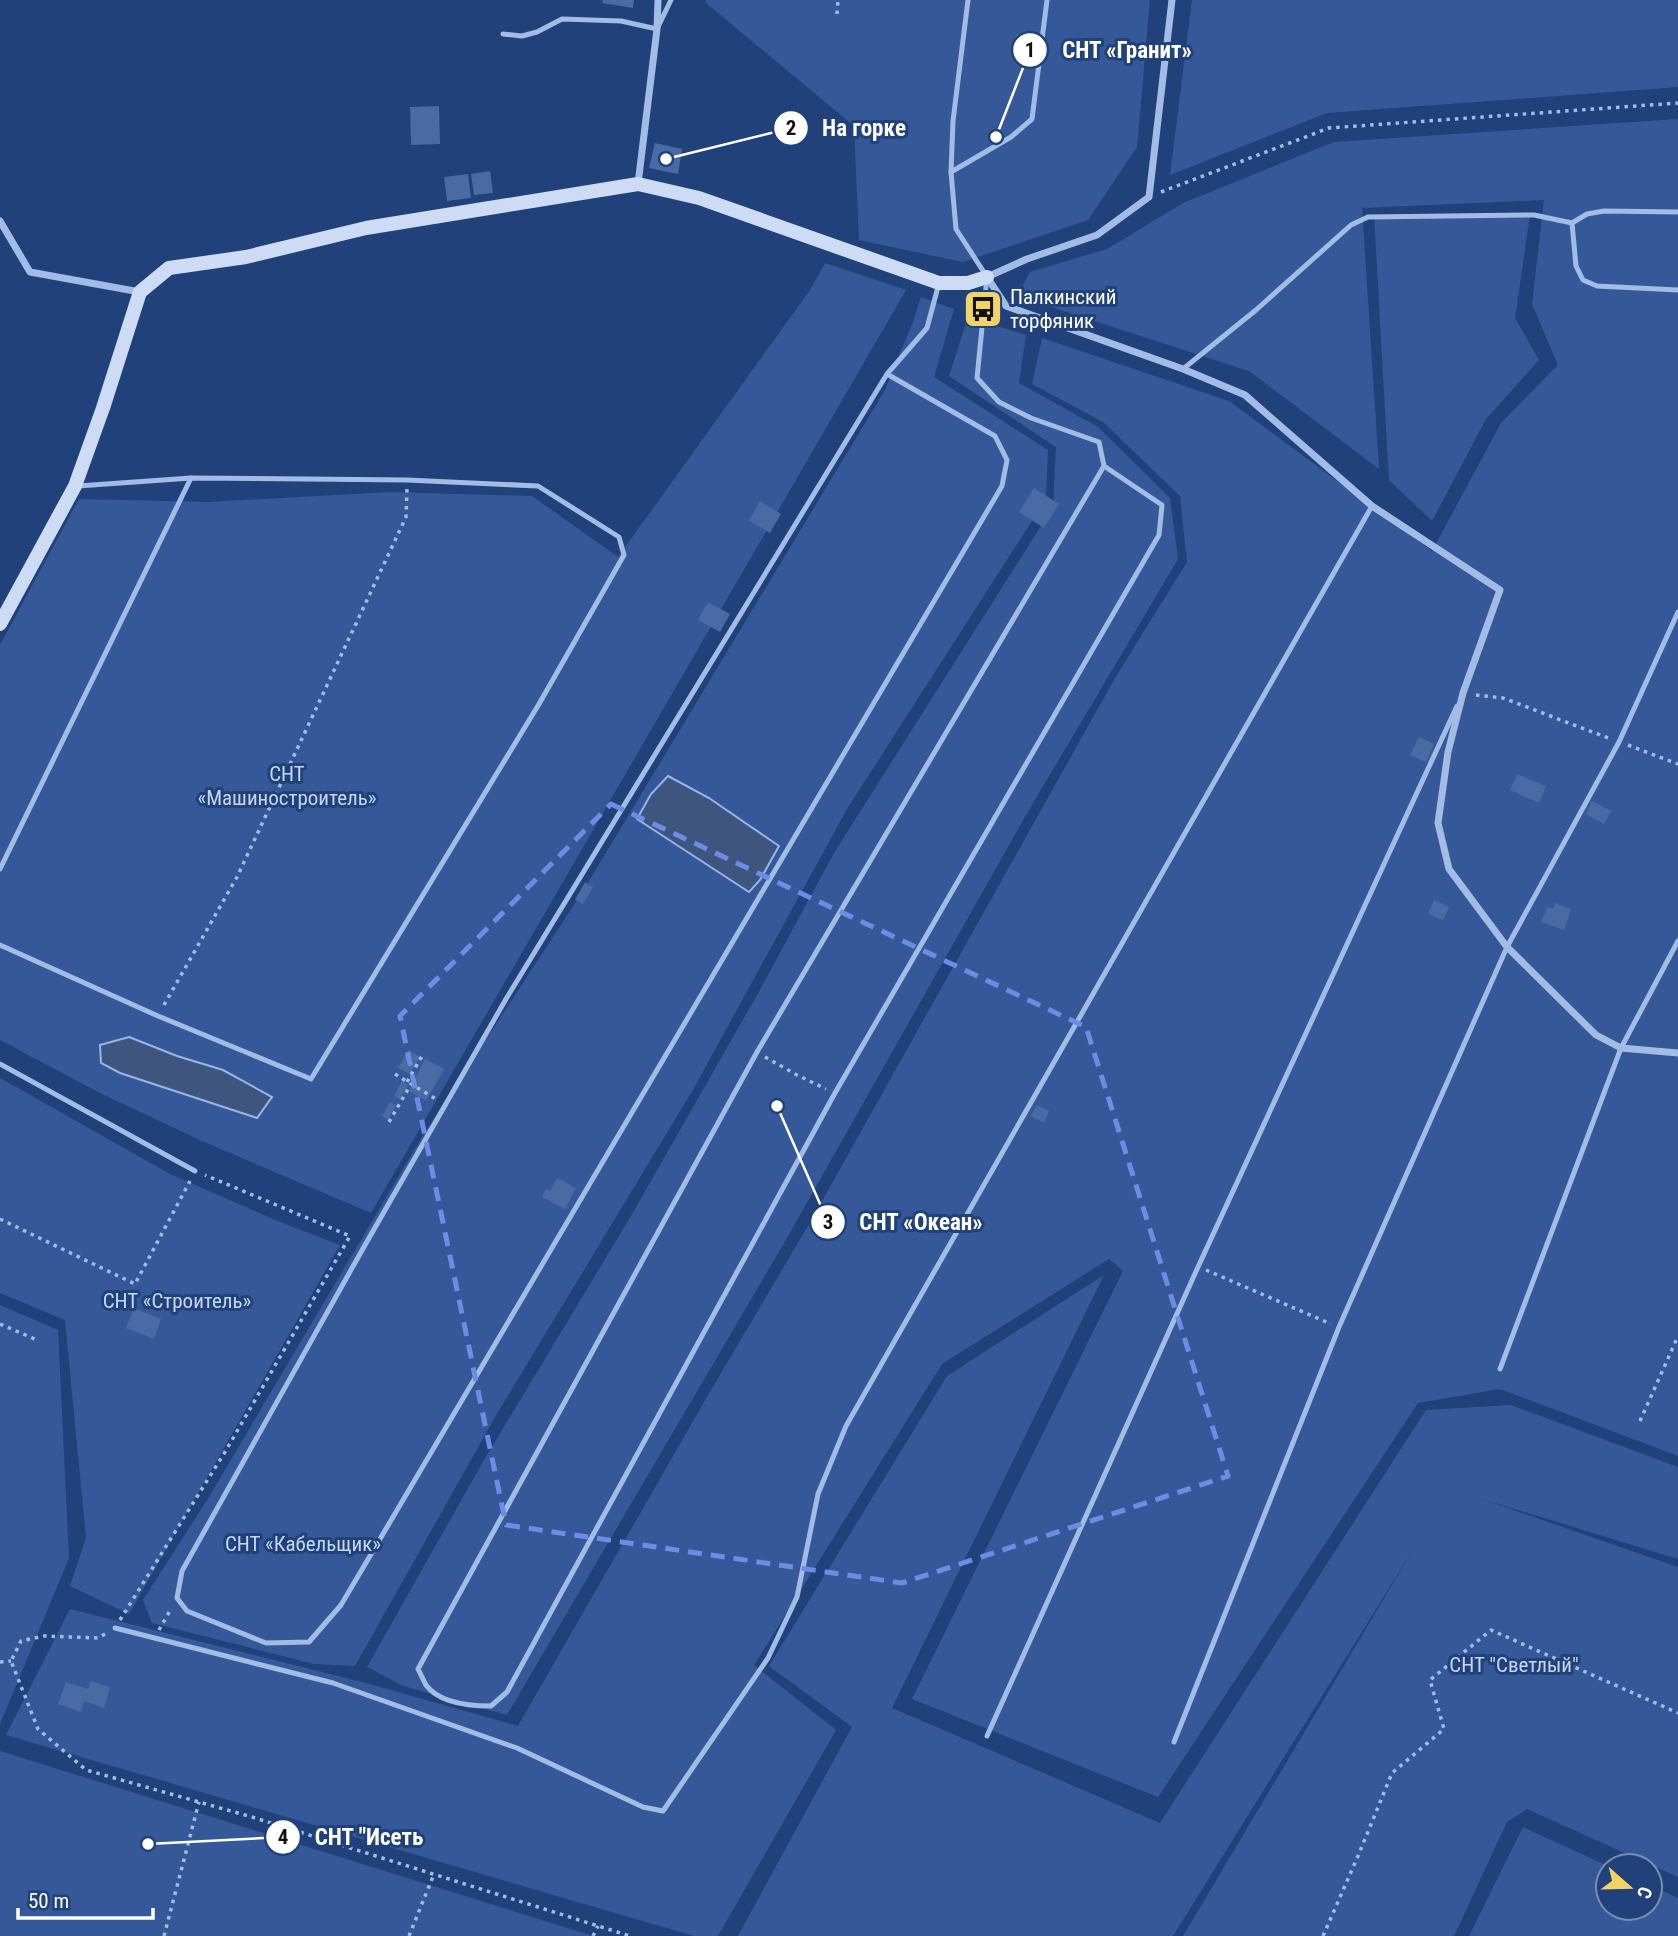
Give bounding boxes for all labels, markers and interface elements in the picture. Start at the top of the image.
callout: СНТ «Гранит» [1013,28,1206,72]
text: СНТ «Гранит» [1062,37,1192,64]
text: 1 [1025,38,1035,62]
callout: На горке [774,106,920,150]
text: На горке [822,115,906,142]
text: 2 [786,116,796,140]
place label: Палкинский торфяник [1010,285,1116,333]
bus stop icon: Палкинский торфяник [962,288,1004,330]
park label: СНТ «Машиностроитель» [197,762,377,810]
callout: СНТ «Океан» [810,1200,997,1244]
text: СНТ «Океан» [859,1209,983,1236]
text: 3 [823,1210,833,1234]
park label: СНТ «Строитель» [103,1289,252,1313]
park label: СНТ «Кабельщик» [225,1532,381,1556]
park label: СНТ "Светлый" [1449,1653,1579,1677]
callout: СНТ "Исеть [265,1815,437,1859]
text: СНТ "Исеть [315,1824,423,1851]
text: 4 [278,1825,288,1849]
north arrow [1594,1852,1664,1922]
scale bar [18,1876,152,1920]
text: С [1632,1884,1657,1902]
text: 50 m [28,1889,69,1913]

